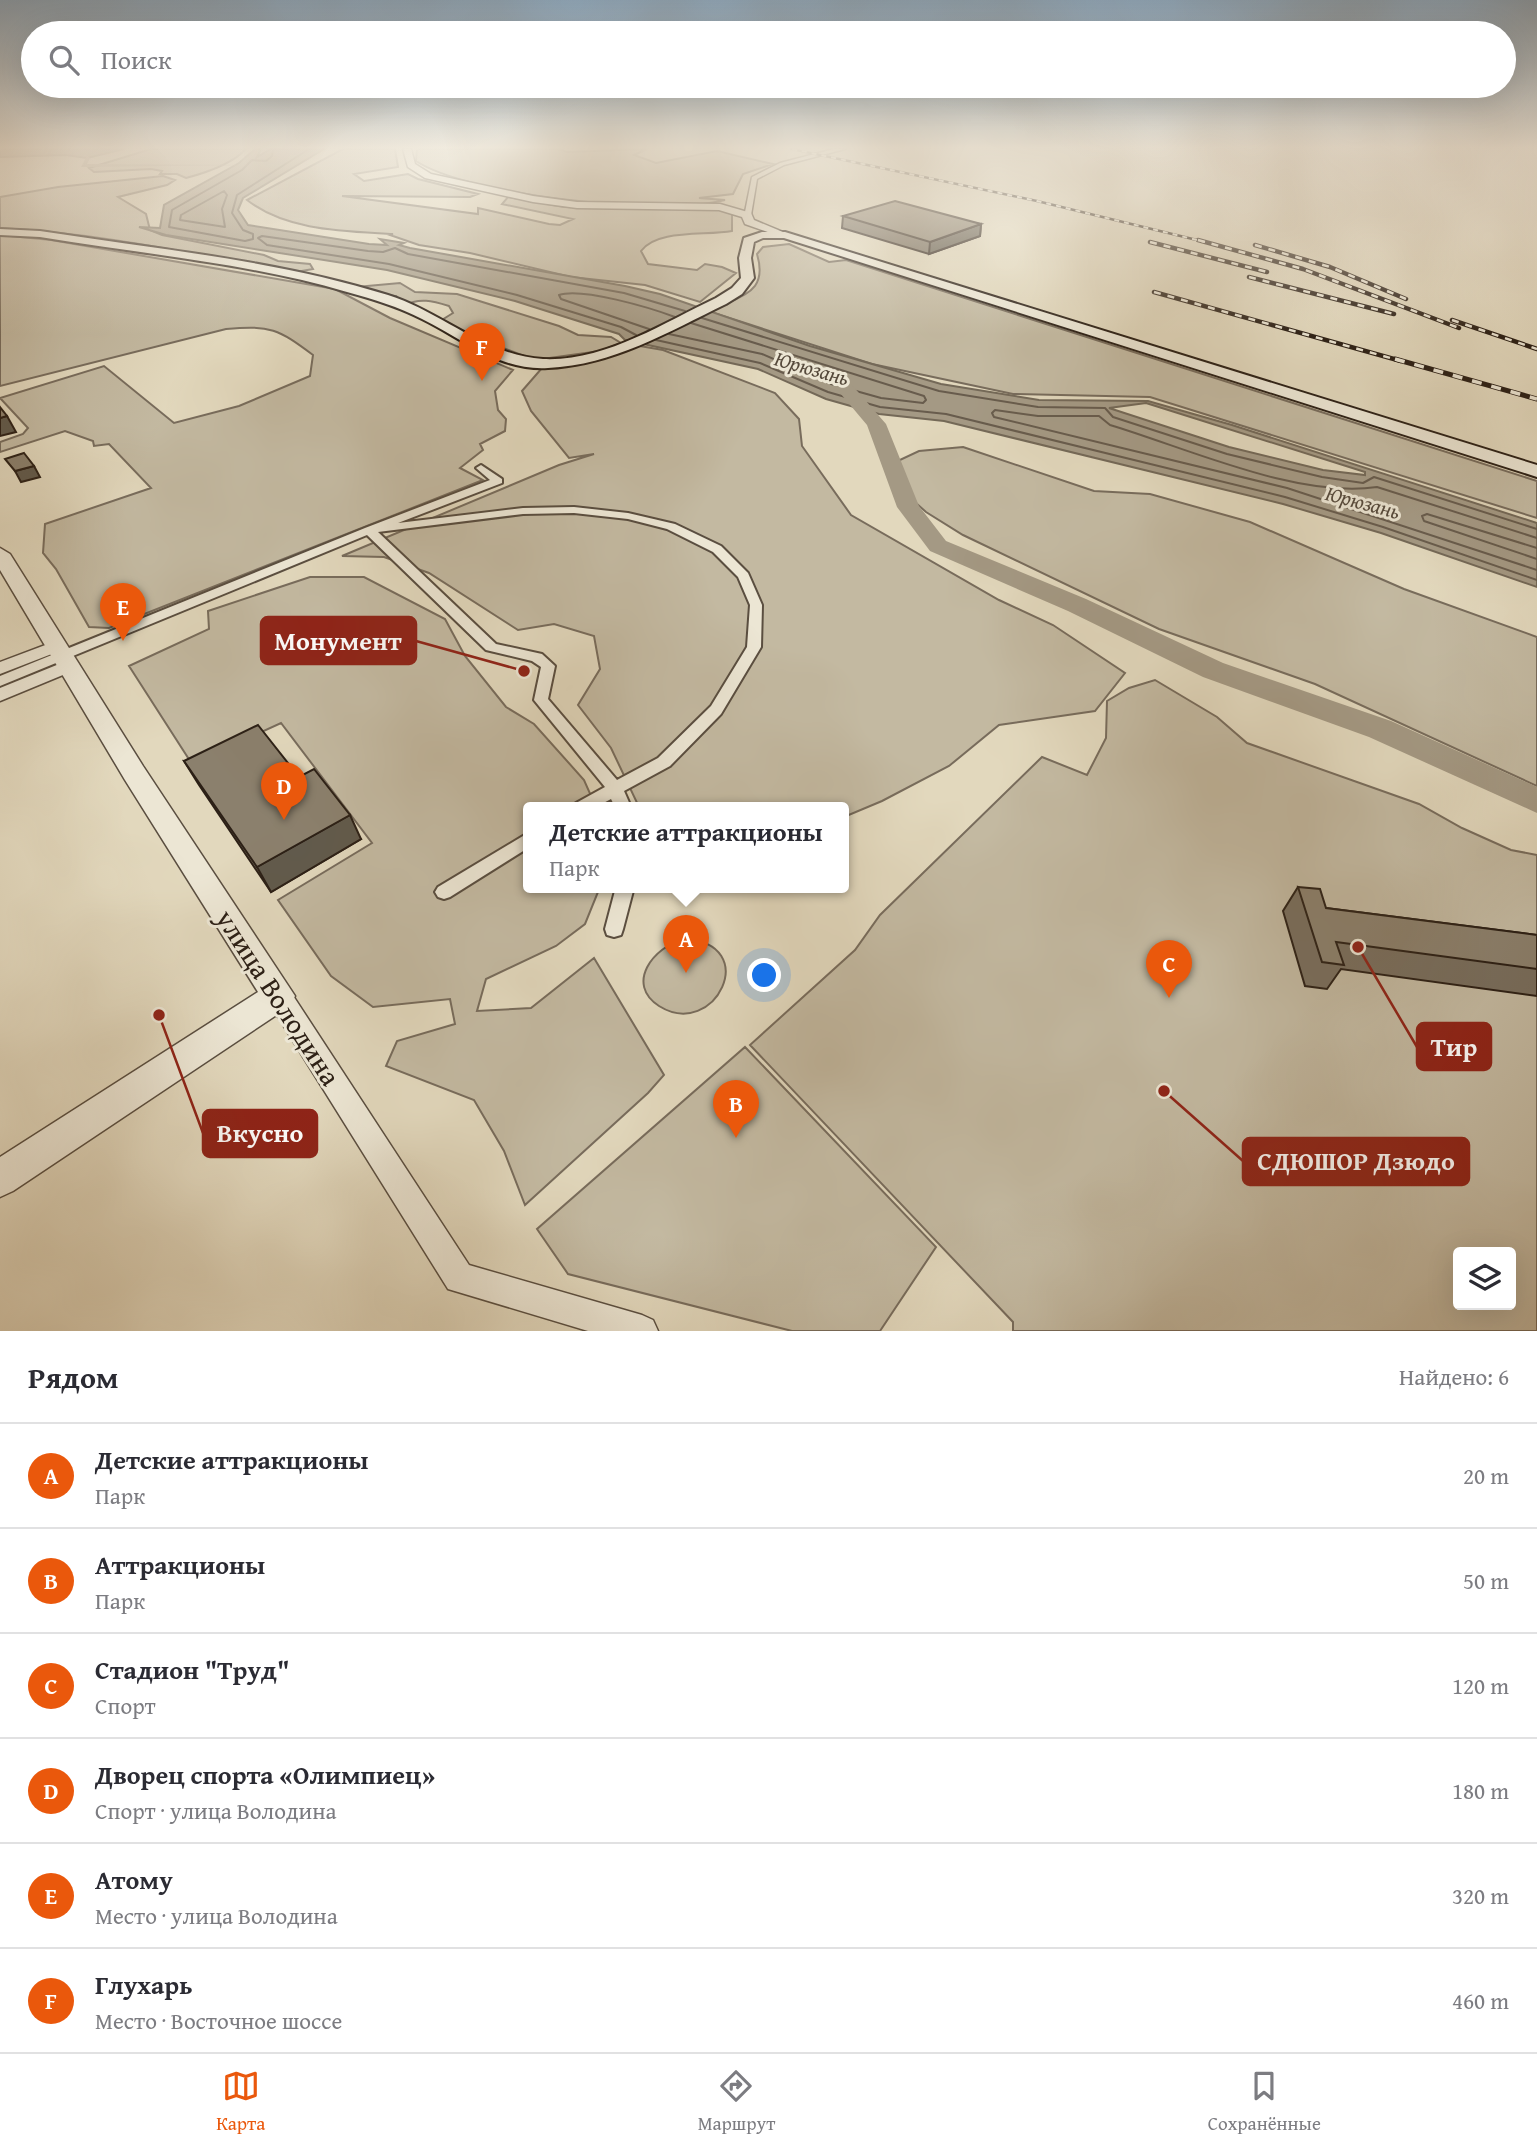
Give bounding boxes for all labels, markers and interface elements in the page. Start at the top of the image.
search box [21,21,1516,98]
text: Поиск [101,40,172,79]
icon: search [45,41,83,79]
pin: F [459,323,505,381]
water label: Юрюзань [771,343,853,393]
water label: Юрюзань [1322,477,1404,527]
pin: E [100,583,146,641]
callout: Монумент [261,617,416,664]
text: Монумент [274,621,402,660]
pin: D [261,762,307,820]
popup [523,802,849,893]
text: Детские аттракционы [549,812,823,851]
text: Парк [549,851,600,884]
street label: улица Володина [206,900,352,1094]
pin: A [663,915,709,973]
pin: C [1146,940,1192,998]
your location [747,958,781,992]
callout: Тир [1417,1023,1491,1070]
text: Тир [1431,1027,1477,1066]
pin: B [713,1080,759,1138]
callout: Вкусно [203,1110,317,1157]
text: Вкусно [217,1113,303,1152]
callout: СДЮШОР Дзюдо [1243,1138,1469,1185]
text: СДЮШОР Дзюдо [1257,1141,1455,1180]
map controls [1453,1247,1516,1310]
button: layers [1453,1247,1516,1310]
text: Рядом [28,1355,119,1399]
text: Найдено: 6 [1399,1360,1509,1393]
text: Детские аттракционы [95,1440,368,1479]
text: A [44,1459,58,1492]
text: 20 m [1463,1459,1509,1492]
text: Парк [95,1479,145,1512]
text: Аттракционы [95,1545,265,1584]
text: B [44,1564,58,1597]
text: 50 m [1463,1564,1509,1597]
text: Парк [95,1584,145,1617]
text: Стадион "Труд" [95,1650,290,1689]
text: C [44,1669,58,1702]
text: 120 m [1452,1669,1509,1702]
text: Спорт [95,1689,156,1722]
text: Дворец спорта «Олимпиец» [95,1755,435,1794]
text: D [44,1774,58,1807]
text: 180 m [1452,1774,1509,1807]
text: Спорт · улица Володина [95,1794,336,1827]
text: Атому [95,1860,173,1899]
text: E [45,1879,57,1912]
text: 320 m [1452,1879,1509,1912]
text: Место · улица Володина [95,1899,338,1932]
text: Глухарь [95,1965,192,2004]
text: F [45,1984,57,2017]
text: 460 m [1452,1984,1509,2017]
text: Место · Восточное шоссе [95,2004,342,2037]
tab: Карта [216,2067,265,2137]
tab: Маршрут [698,2067,775,2137]
tab: Сохранённые [1208,2067,1321,2137]

